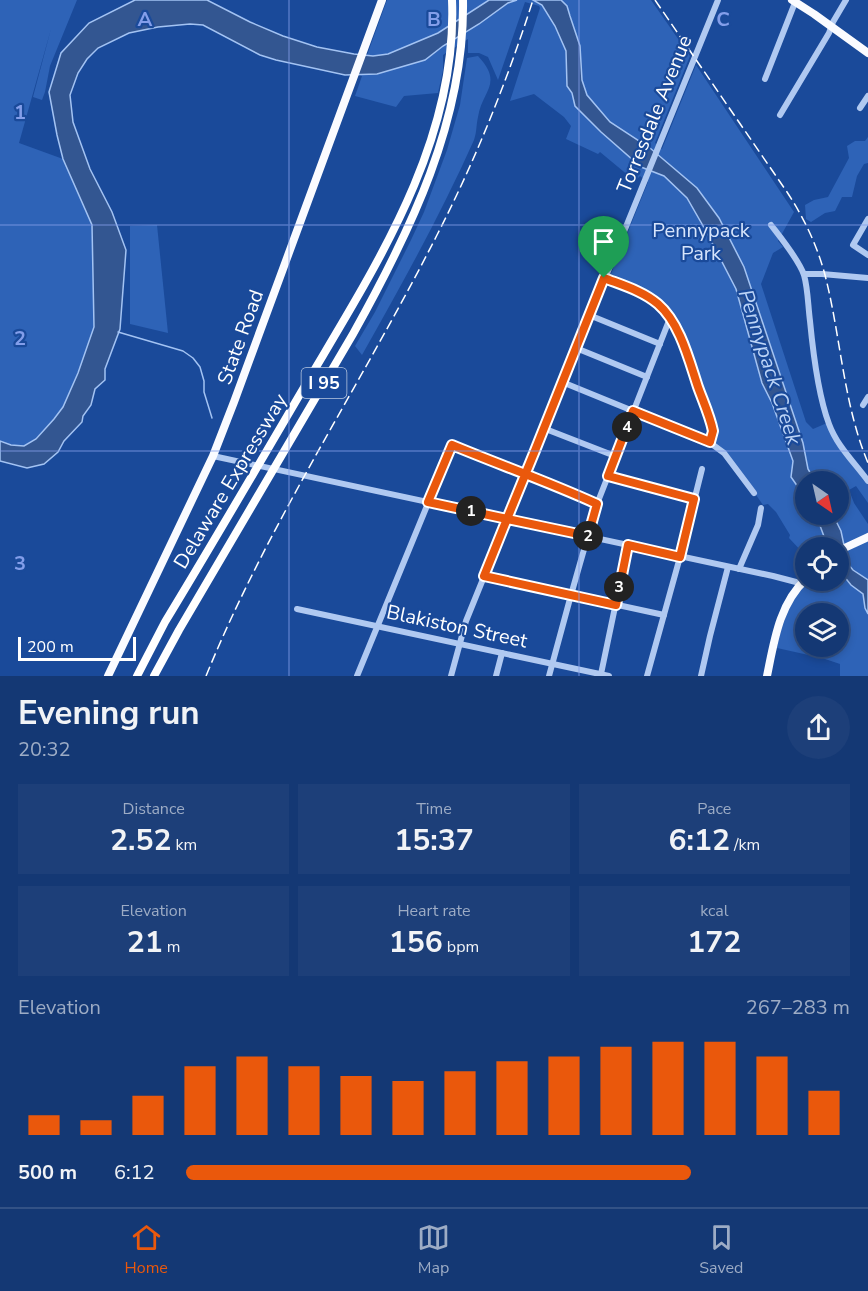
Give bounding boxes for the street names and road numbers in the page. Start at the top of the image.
street label: Torresdale Avenue [610,31,698,197]
street label: State Road [211,286,270,388]
road number: I 95 [302,368,346,398]
street label: Delaware Expressway [167,388,294,574]
street label: Blakiston Street [384,598,531,655]

